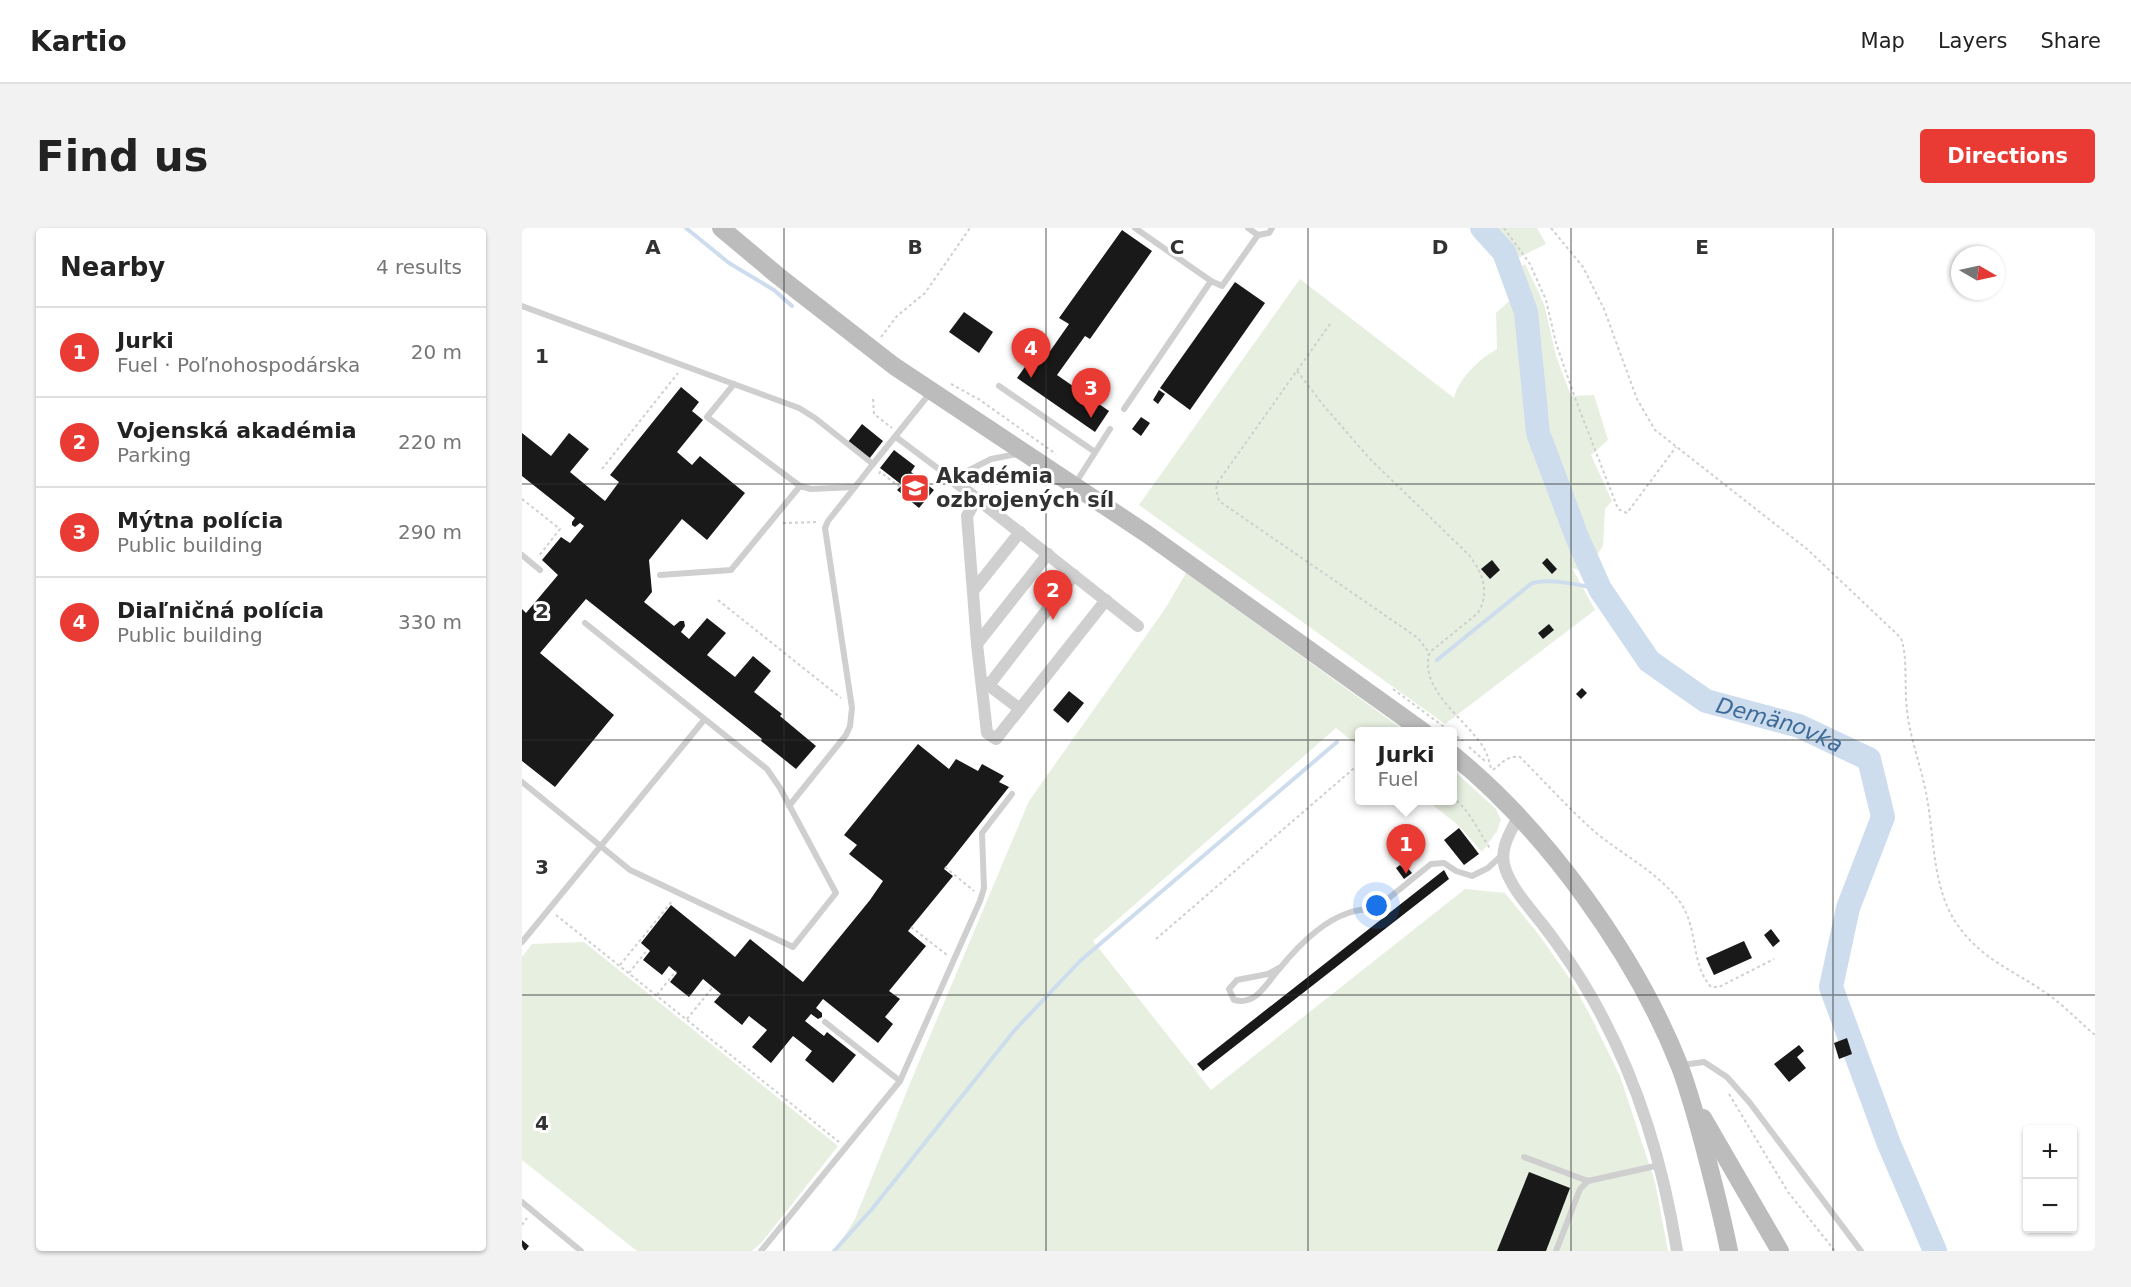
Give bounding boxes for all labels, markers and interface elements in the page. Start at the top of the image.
text: Kartio [30,25,127,58]
text: Map [1861,29,1905,53]
text: Layers [1938,29,2007,53]
text: Share [2040,29,2101,53]
button: Directions [1920,129,2095,183]
text: Find us [36,132,209,181]
text: A [645,235,661,259]
text: B [907,235,923,259]
text: C [1170,235,1184,259]
text: D [1432,235,1448,259]
text: E [1695,235,1709,259]
north arrow [1951,246,2005,300]
text: Nearby [60,252,165,282]
text: 4 results [376,255,462,279]
text: Jurki [117,328,174,353]
pin: 4 [1012,328,1050,378]
text: 1 [73,340,86,364]
text: 20 m [411,340,462,364]
text: 1 [535,344,549,368]
text: Fuel · Poľnohospodárska [117,353,360,377]
pin: 3 [1072,368,1110,418]
text: Vojenská akadémia [117,418,357,443]
text: 2 [73,430,86,454]
text: 220 m [398,430,462,454]
text: Parking [117,443,191,467]
place label: Akadémia ozbrojených síl [936,464,1114,512]
school or university icon: Akadémia ozbrojených síl [899,472,931,504]
text: Mýtna polícia [117,508,283,533]
text: 3 [73,520,86,544]
text: 290 m [398,520,462,544]
text: Public building [117,533,263,557]
pin: 2 [1034,570,1072,620]
text: Diaľničná polícia [117,598,324,623]
text: 2 [535,599,549,623]
text: 4 [73,610,86,634]
text: 330 m [398,610,462,634]
text: Public building [117,623,263,647]
water label: Demänovka [1713,692,1847,758]
popup [1355,727,1457,805]
text: Jurki [1378,742,1434,767]
text: Fuel [1378,767,1419,791]
pin: 1 [1386,824,1426,874]
text: 3 [535,855,549,879]
your location [1362,891,1391,920]
text: 4 [535,1111,549,1135]
map controls [2023,1125,2077,1233]
button: + [2023,1125,2077,1179]
button: − [2023,1179,2077,1233]

